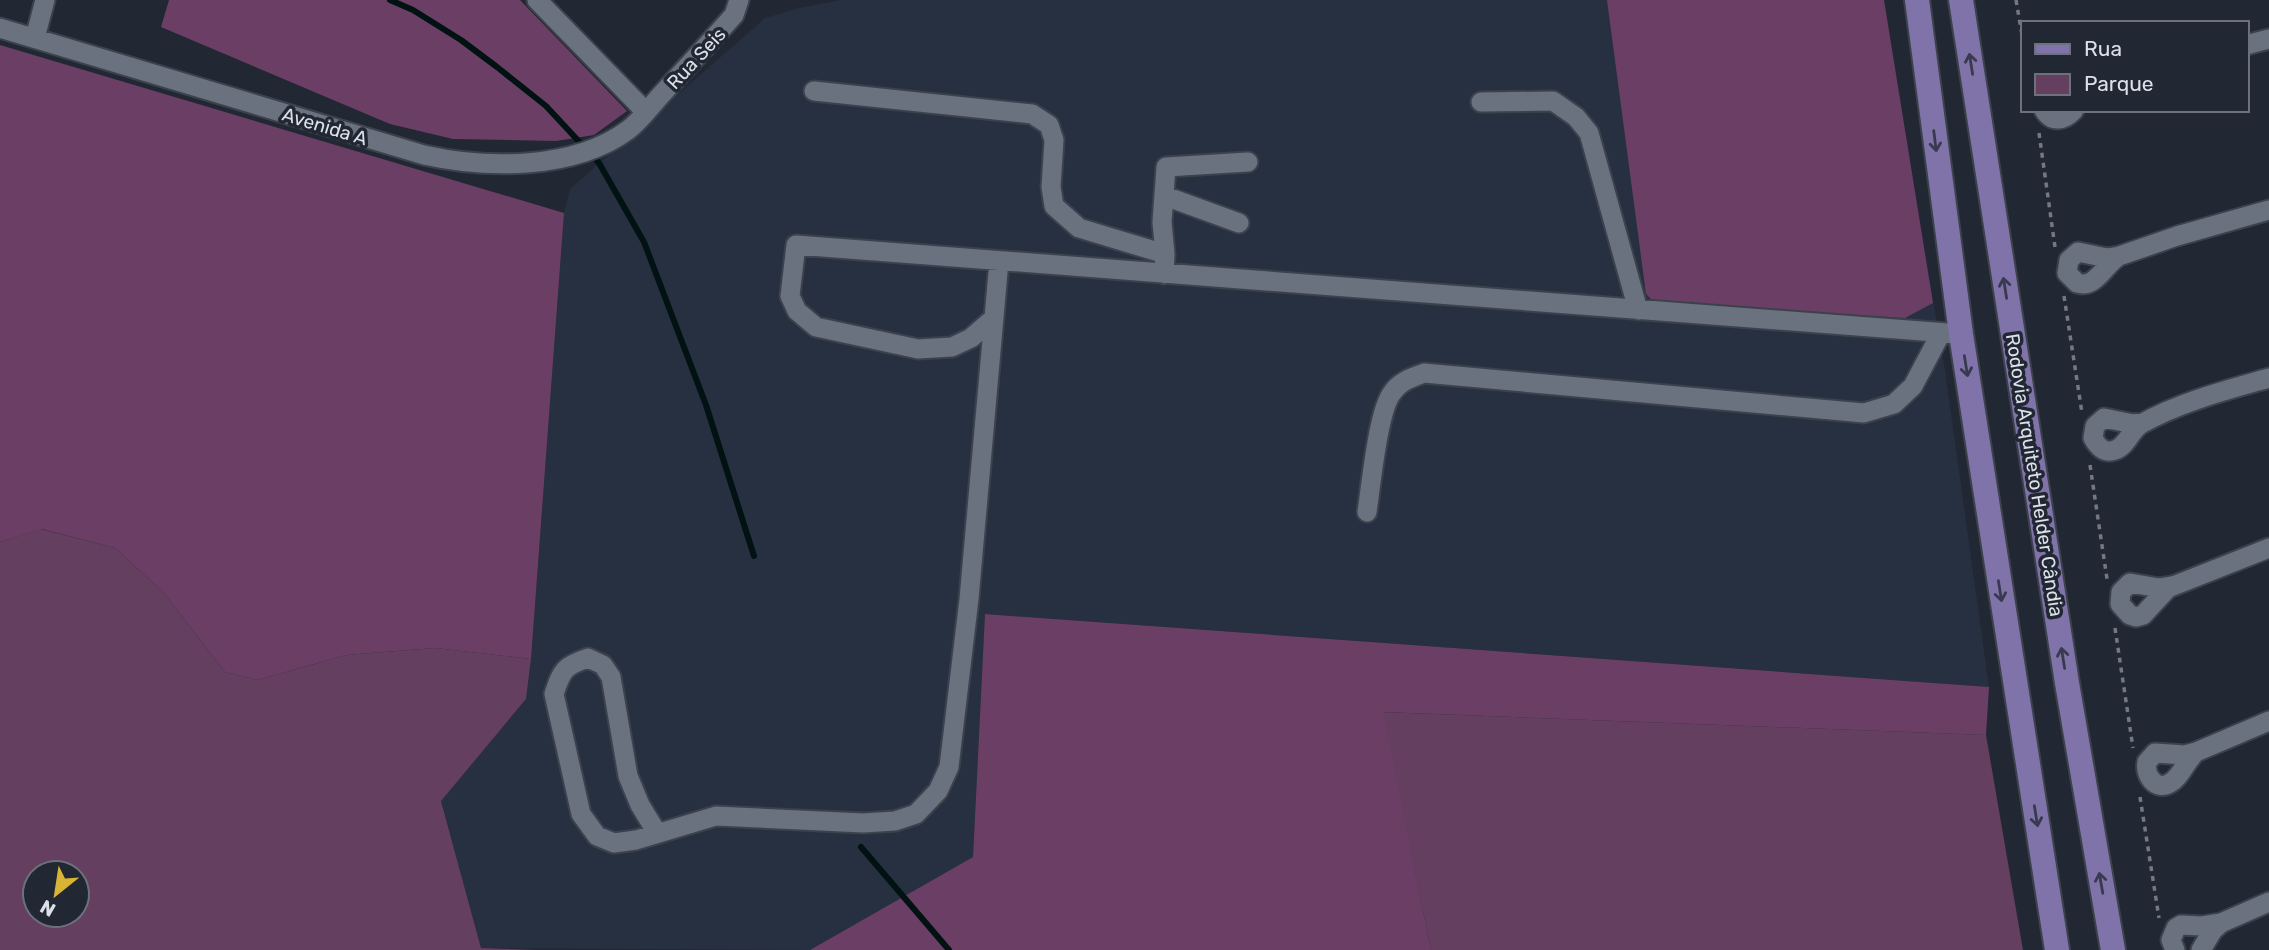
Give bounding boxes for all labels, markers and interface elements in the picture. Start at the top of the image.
legend [2021,21,2248,112]
street label: Rua Seis [662,23,731,94]
text: Rua [2084,36,2122,61]
one-way arrow [1964,53,1977,75]
text: Parque [2084,71,2154,96]
street label: Avenida A [280,103,370,150]
one-way arrow [1929,129,1942,151]
one-way arrow [1999,277,2012,300]
street label: Rodovia Arquiteto Helder Cândia [2001,332,2068,618]
one-way arrow [1960,354,1973,377]
one-way arrow [1994,579,2007,602]
one-way arrow [2056,648,2069,670]
one-way arrow [2030,804,2043,826]
north arrow [21,859,91,929]
one-way arrow [2094,872,2107,895]
text: N [36,895,59,922]

